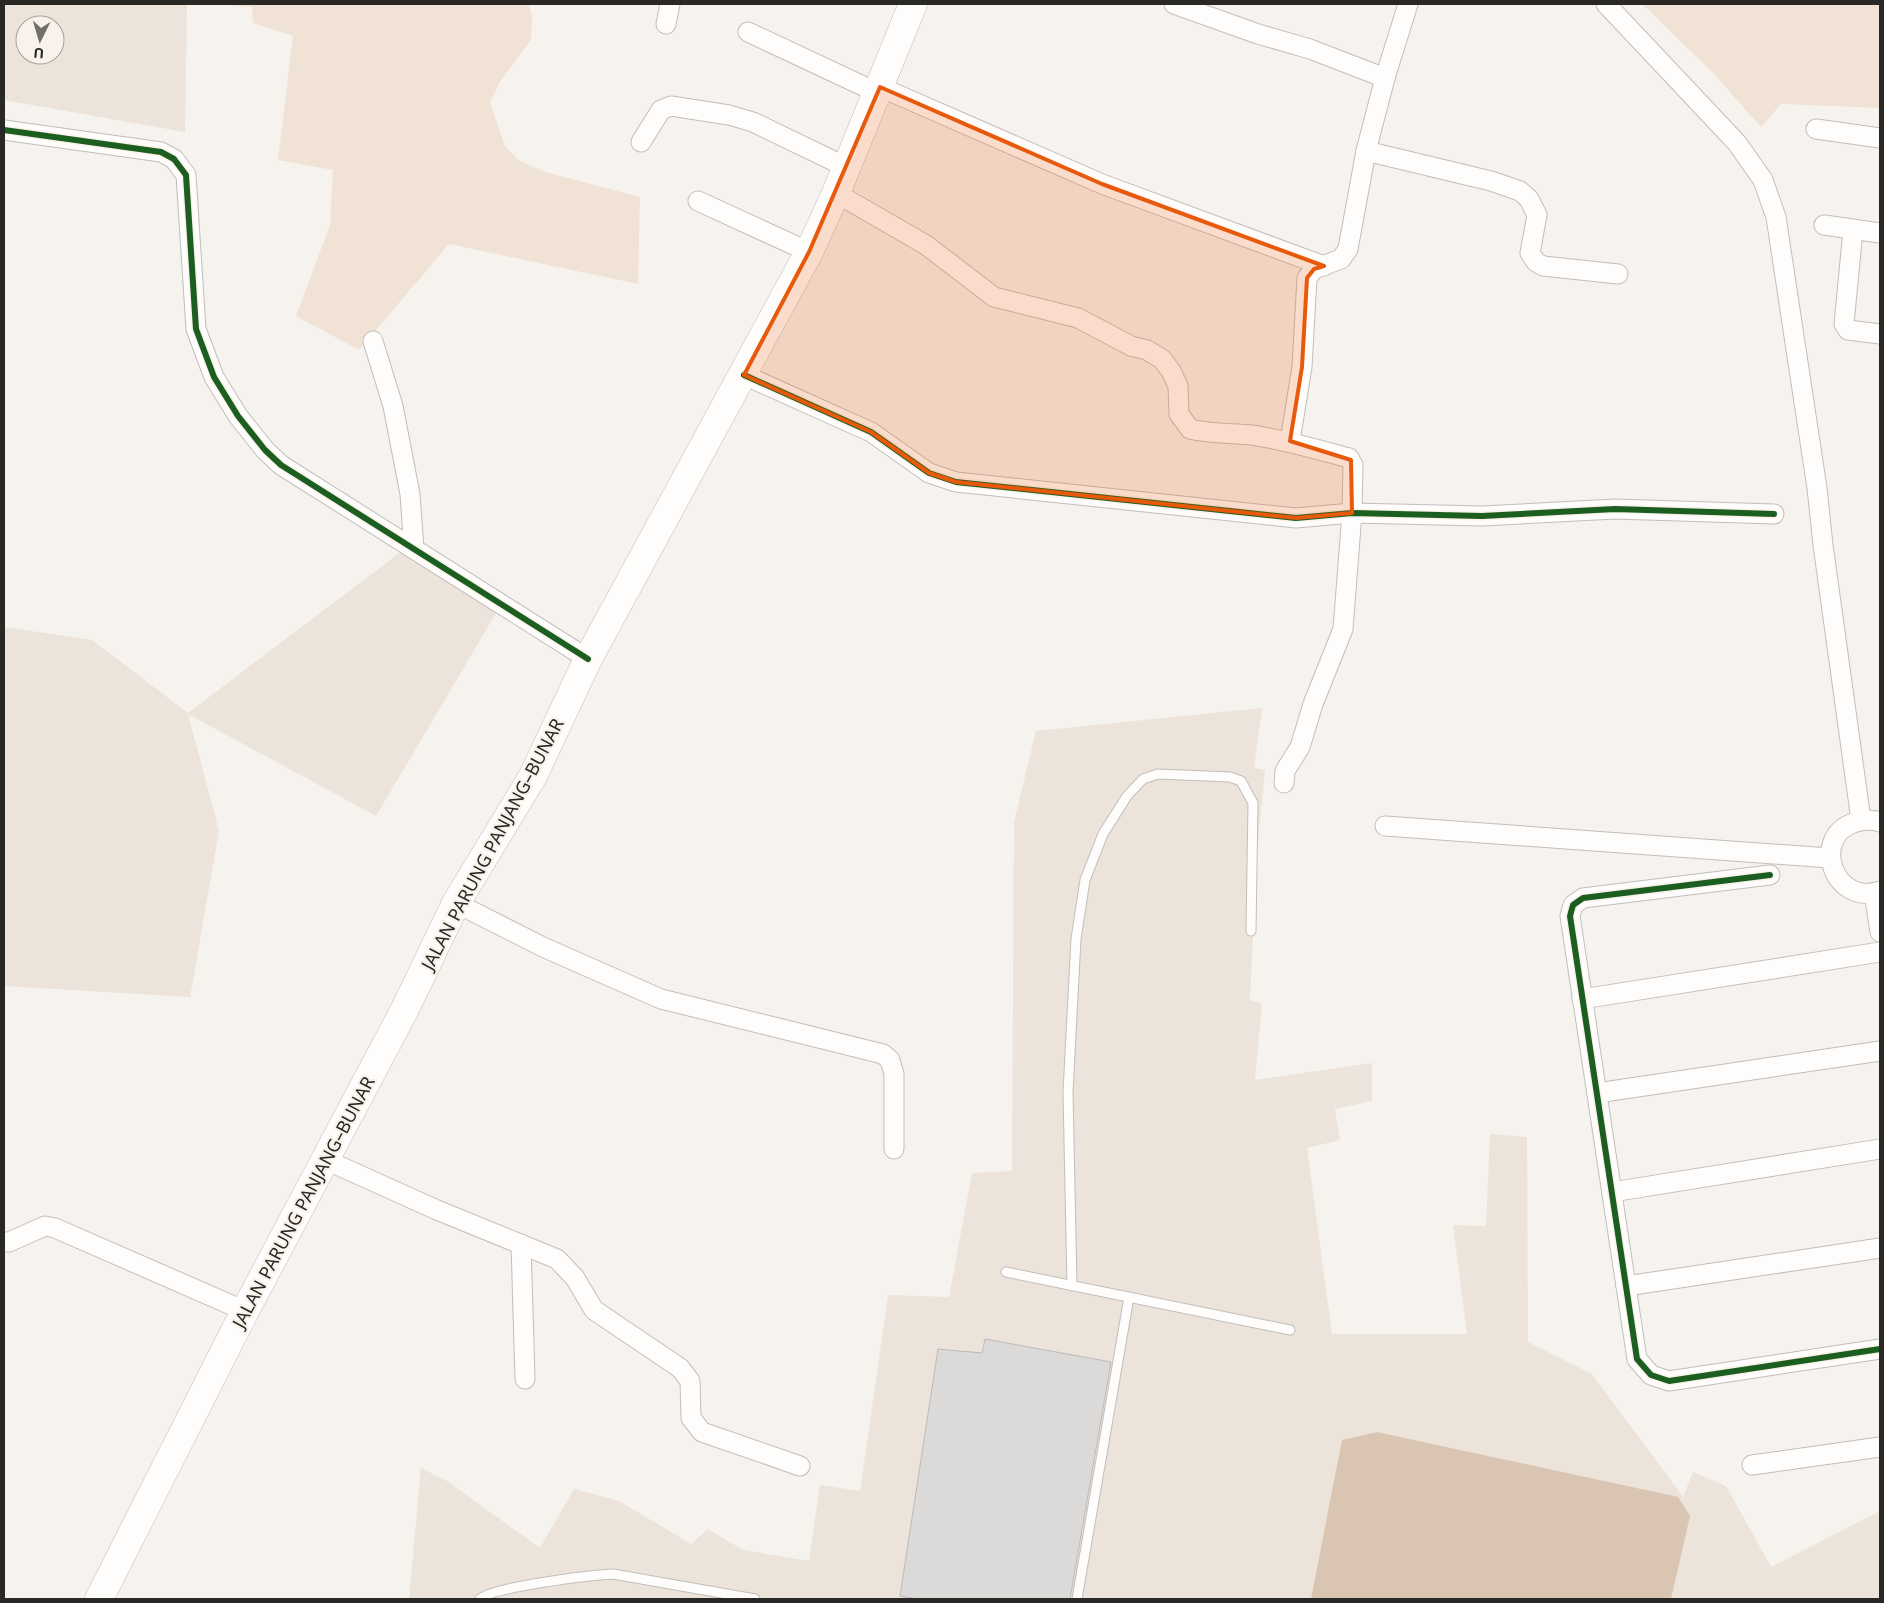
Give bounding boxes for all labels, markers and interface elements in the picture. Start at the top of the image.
north arrow [15,15,65,65]
text: U [33,44,45,63]
street label: JALAN PARUNG PANJANG–BUNAR [414,714,569,976]
street label: JALAN PARUNG PANJANG–BUNAR [225,1072,380,1334]

